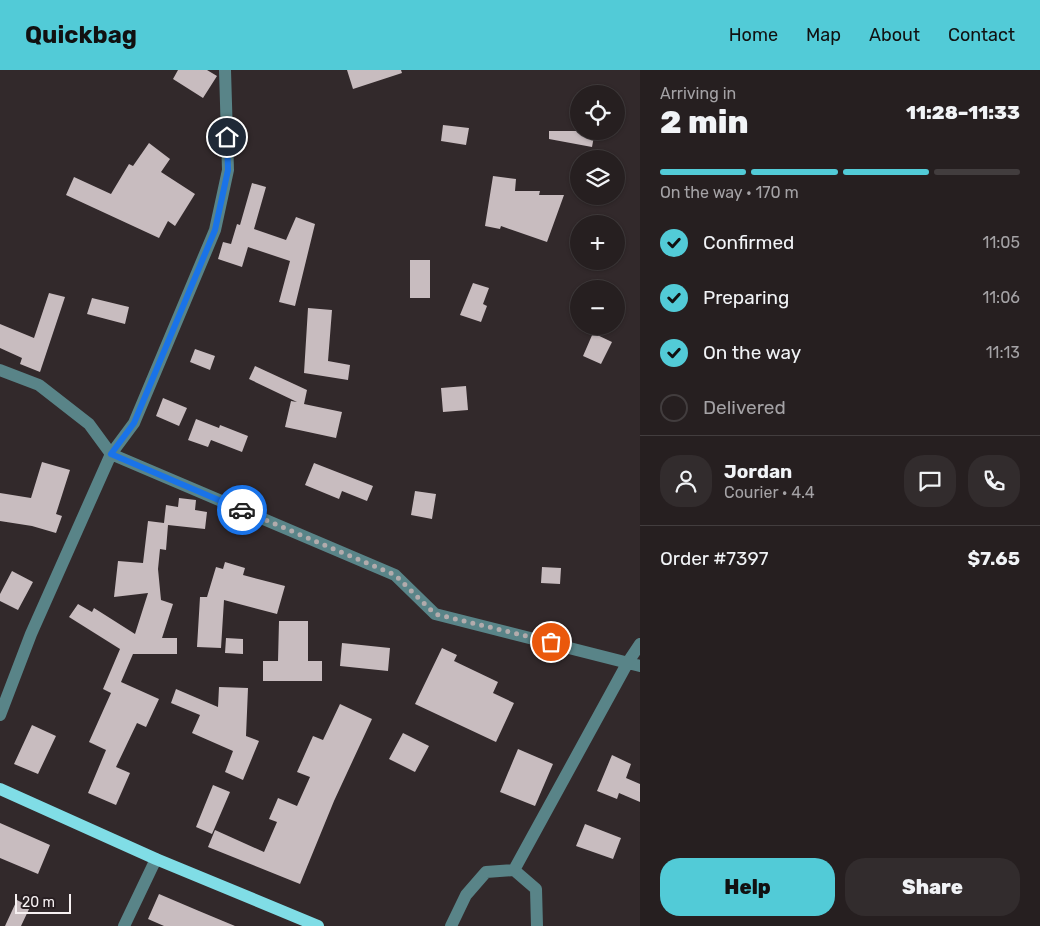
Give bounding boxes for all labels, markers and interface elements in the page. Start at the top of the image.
text: Quickbag [25,21,137,49]
text: Home [729,24,778,46]
text: Map [806,24,841,46]
text: About [869,24,920,46]
text: Contact [948,24,1015,46]
text: Arriving in [660,84,736,103]
map controls [570,85,625,335]
button: locate [570,85,625,140]
text: 11:28–11:33 [906,101,1020,124]
text: 2 min [660,103,749,141]
pin [206,116,248,158]
icon: home [213,123,241,151]
button: layers [570,150,625,205]
text: On the way · 170 m [660,183,799,202]
button: + [570,215,625,270]
icon: check [660,229,688,257]
text: Confirmed [703,231,794,254]
text: 11:05 [983,233,1020,252]
button: − [570,280,625,335]
icon: check [660,284,688,312]
text: Preparing [703,286,789,309]
text: 11:06 [982,288,1020,307]
icon: check [660,339,688,367]
text: On the way [703,341,801,364]
text: 11:13 [986,343,1020,362]
text: Delivered [703,396,786,419]
button: person [660,455,712,507]
button: chat [904,455,956,507]
button: phone [968,455,1020,507]
text: Jordan [724,460,792,483]
text: Courier · 4.4 [724,483,815,502]
courier [217,485,267,535]
icon: car [228,496,256,524]
text: Order #7397 [660,547,768,570]
text: $7.65 [968,547,1020,570]
pin [530,621,572,663]
icon: bag [537,628,565,656]
button: Help [660,858,835,916]
button: Share [845,858,1020,916]
scale bar [15,891,71,914]
text: 20 m [22,894,55,911]

